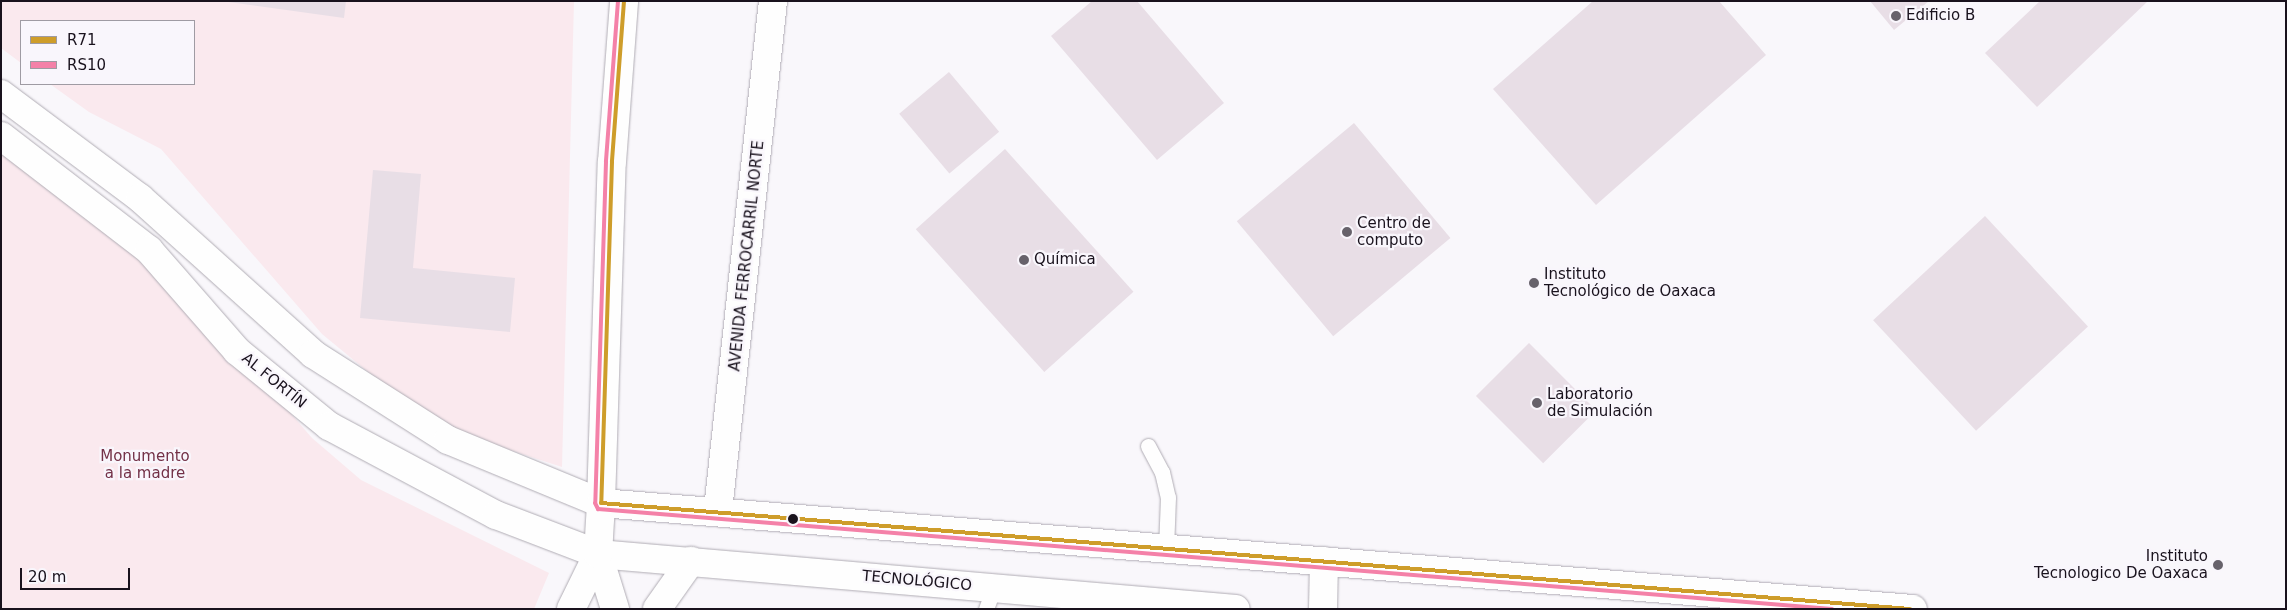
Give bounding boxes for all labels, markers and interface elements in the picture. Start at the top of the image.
place label: Edificio B [1906,7,1975,25]
marker: Edificio B [1890,10,1902,22]
legend [20,20,195,85]
text: R71 [67,31,97,49]
text: RS10 [67,56,106,74]
street label: AVENIDA FERROCARRIL NORTE [726,140,768,372]
place label: Centro de computo [1357,214,1431,249]
marker: Centro de computo [1341,226,1353,238]
place label: Química [1034,251,1096,269]
marker: Química [1018,254,1030,266]
place label: Instituto Tecnológico de Oaxaca [1544,265,1716,300]
marker: Instituto Tecnológico de Oaxaca [1528,277,1540,289]
street label: AL FORTÍN [238,349,310,413]
place label: Laboratorio de Simulación [1547,385,1653,420]
marker: Laboratorio de Simulación [1531,397,1543,409]
park label: Monumento a la madre [100,447,190,482]
unlabelled marker [788,514,798,524]
place label: Instituto Tecnologico De Oaxaca [2034,547,2208,582]
scale bar [22,558,132,590]
marker: Instituto Tecnologico De Oaxaca [2212,559,2224,571]
street label: TECNOLÓGICO [861,567,973,595]
text: 20 m [28,568,66,586]

